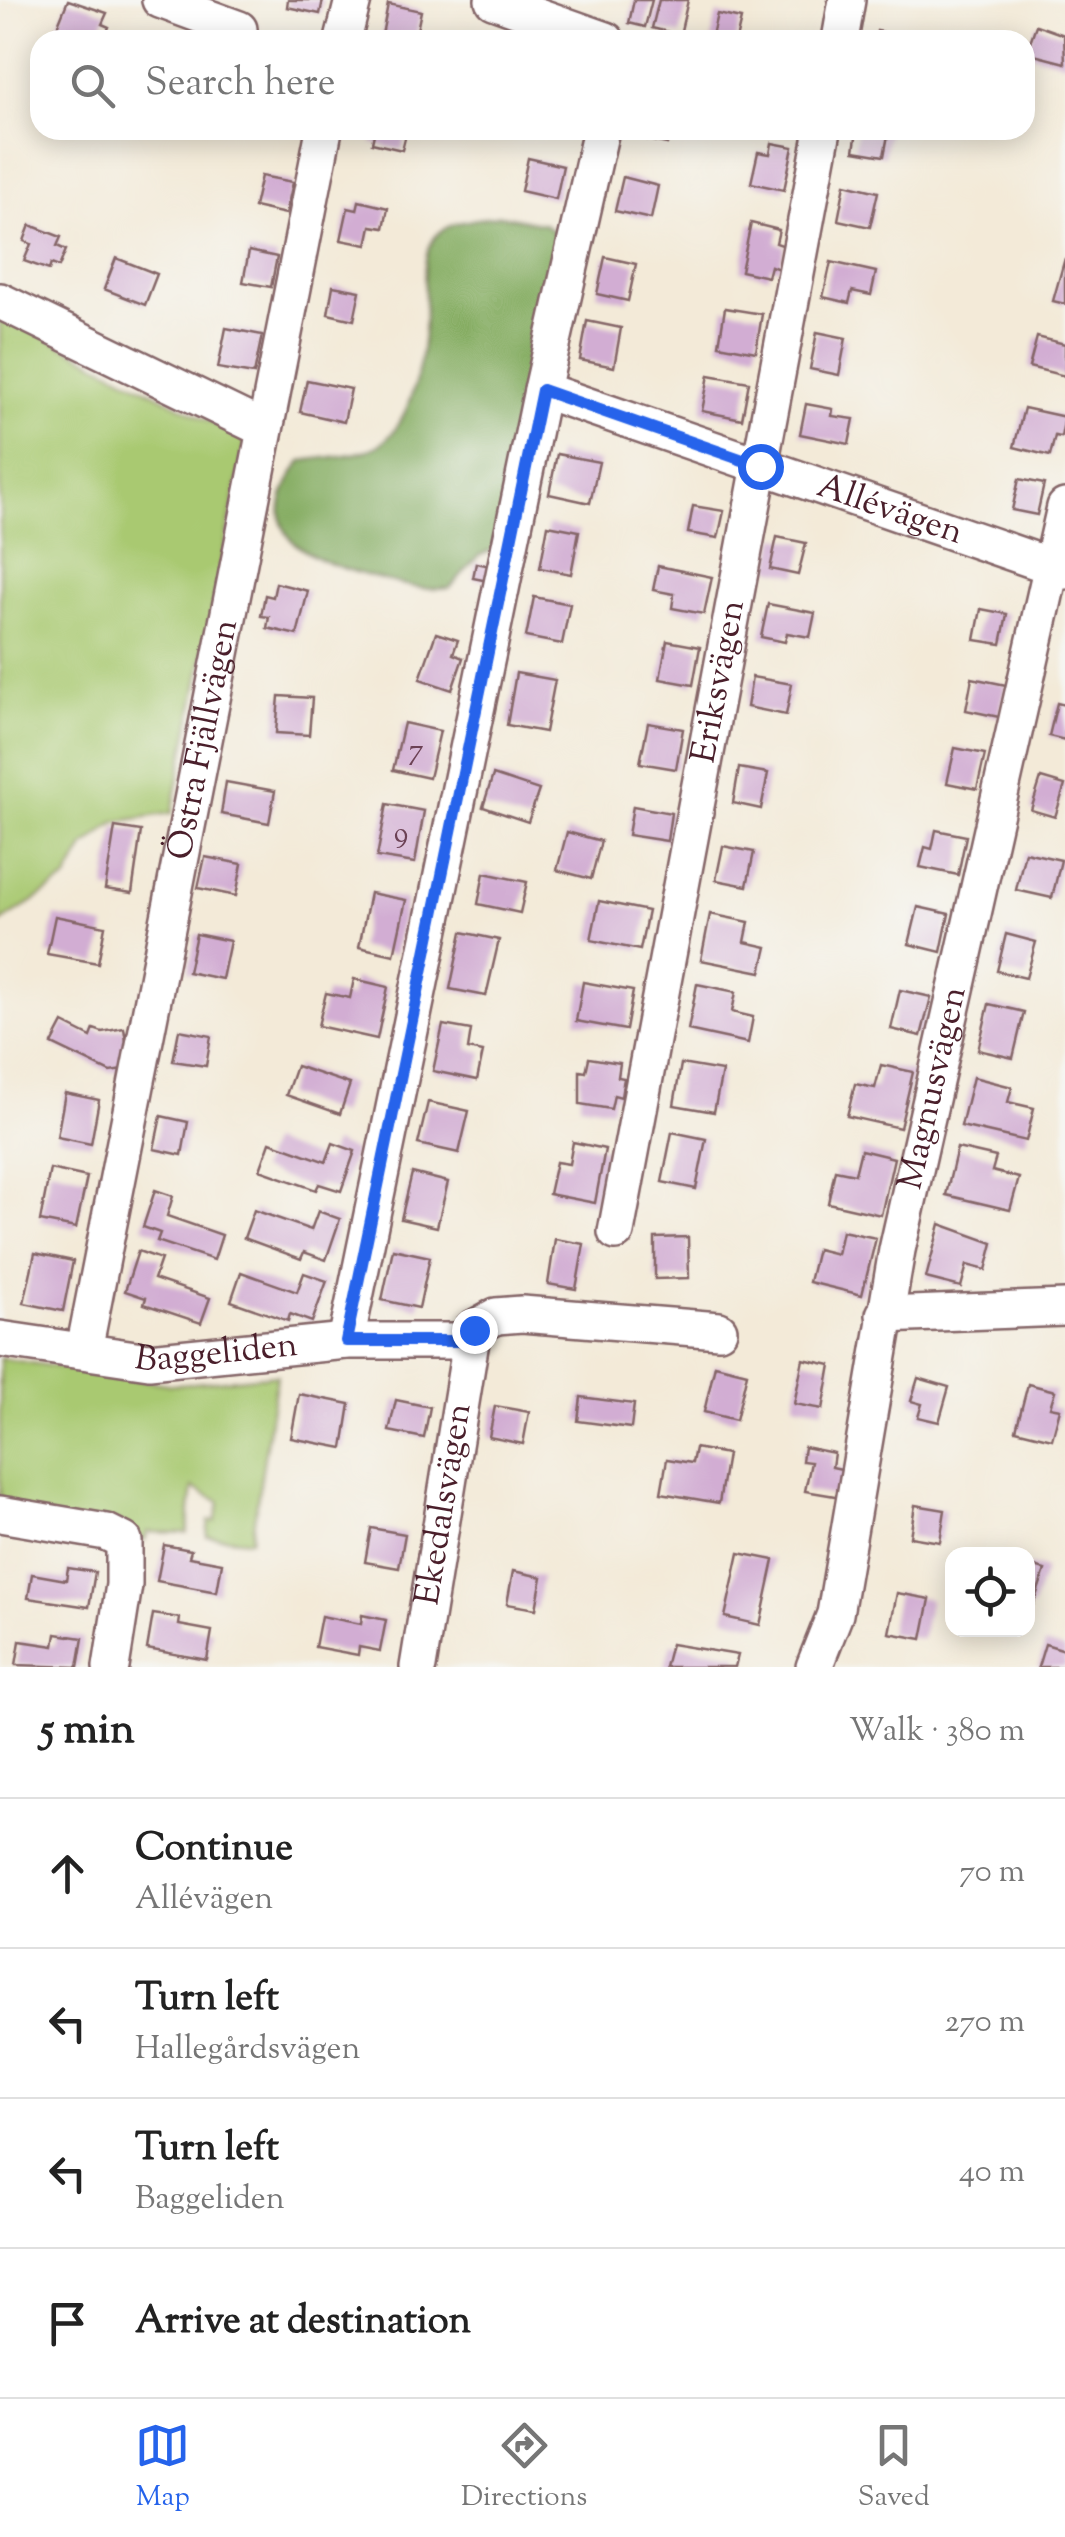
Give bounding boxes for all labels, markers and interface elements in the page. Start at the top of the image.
search box [30,30,1035,140]
icon: search [65,58,120,113]
text: Search here [145,58,336,112]
route start [738,444,784,490]
street label: Allévägen [810,462,970,559]
street label: Eriksvägen [679,596,760,767]
street label: Östra Fjällvägen [155,615,253,864]
house number: 7 [408,730,424,773]
house number: 9 [394,813,408,856]
street label: Magnusvägen [886,982,981,1195]
route end [452,1308,498,1354]
street label: Baggeliden [131,1321,300,1387]
street label: Ekedalsvägen [403,1399,486,1609]
map controls [945,1547,1035,1637]
button: locate [945,1547,1035,1637]
text: 5 min [40,1702,135,1762]
text: Walk · 380 m [849,1709,1025,1755]
text: Continue [135,1823,293,1877]
icon: ahead [40,1846,95,1901]
text: 70 m [959,1850,1025,1896]
text: Allévägen [135,1877,273,1923]
text: Turn left [135,1973,279,2027]
icon: left [40,1996,95,2051]
text: 270 m [944,2000,1025,2046]
text: Hallegårdsvägen [135,2027,360,2073]
text: Turn left [135,2123,279,2177]
icon: left [40,2146,95,2201]
text: 40 m [959,2150,1025,2196]
text: Baggeliden [135,2177,285,2223]
icon: arrive [40,2296,95,2351]
text: Arrive at destination [135,2296,471,2350]
tab: Map [135,2418,190,2518]
tab: Directions [461,2418,587,2518]
tab: Saved [858,2418,930,2518]

